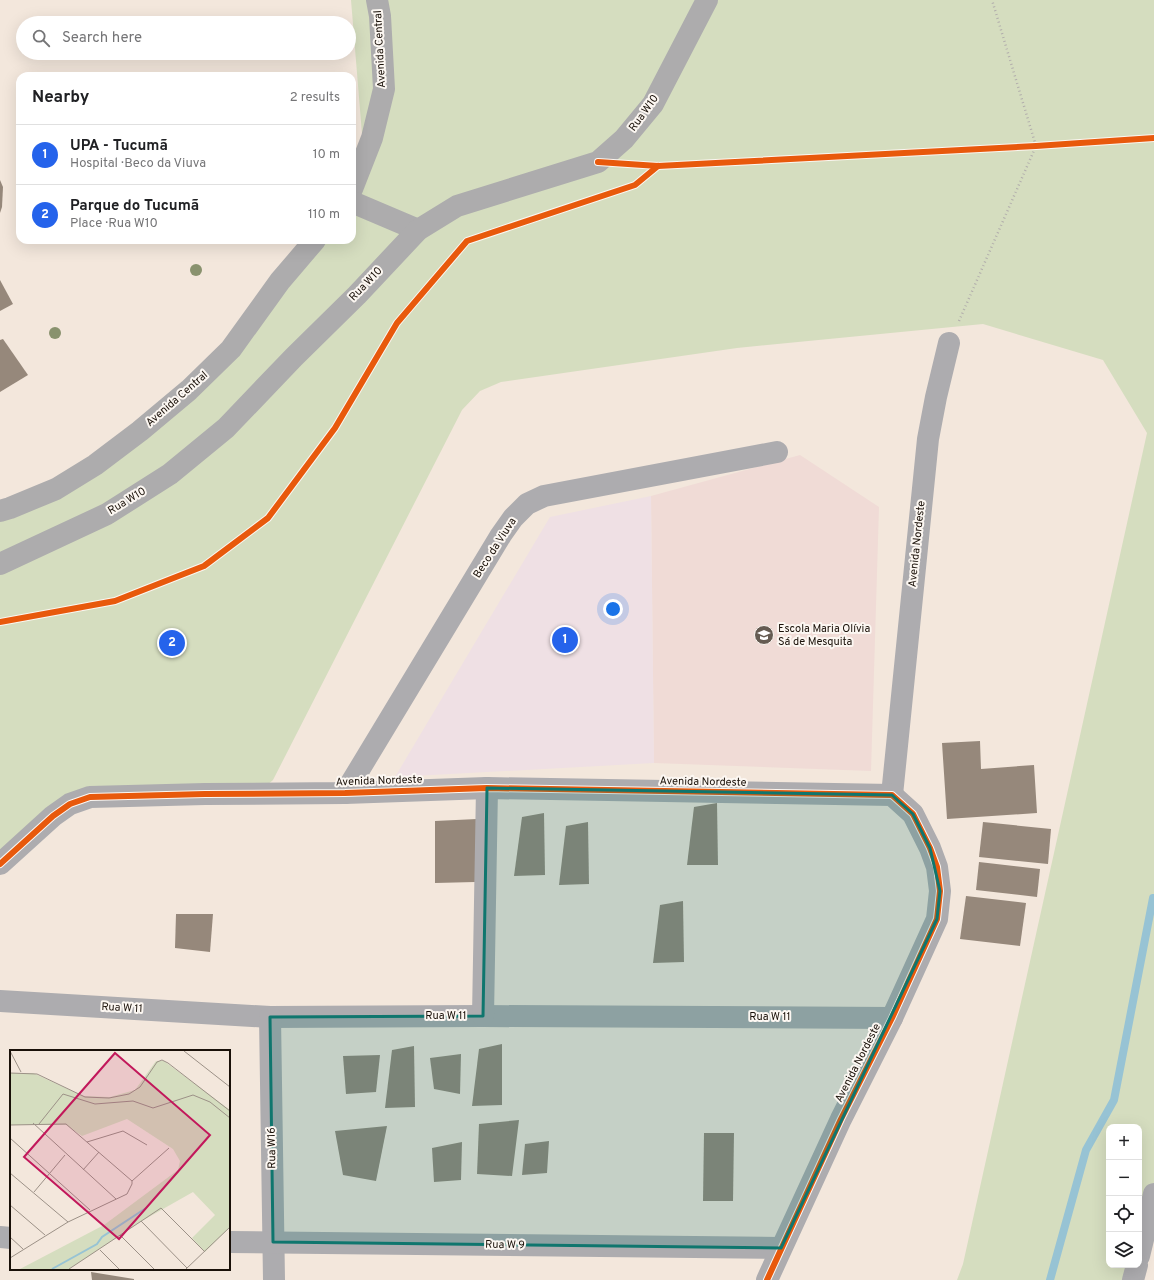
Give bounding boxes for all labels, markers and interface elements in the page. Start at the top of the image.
street label: Avenida Central [371,10,389,88]
search box [16,16,356,60]
icon: search [30,27,52,49]
text: Search here [62,29,142,48]
text: Nearby [32,87,89,109]
text: 2 results [290,90,340,106]
street label: Rua W10 [626,92,662,134]
text: UPA - Tucumã [70,137,168,156]
text: 1 [42,147,48,163]
text: 10 m [313,147,340,163]
text: Hospital · Beco da Viuva [70,156,206,172]
text: Parque do Tucumã [70,197,199,216]
text: 2 [41,207,49,223]
text: 110 m [308,207,340,223]
text: Place · Rua W10 [70,216,158,232]
street label: Rua W10 [346,264,386,304]
street label: Avenida Central [143,368,211,430]
street label: Rua W10 [105,484,149,518]
street label: Avenida Nordeste [905,500,929,588]
street label: Beco da Viuva [470,515,520,581]
your location [603,599,623,619]
place label: Escola Maria Olívia Sá de Mesquita [778,622,870,649]
school or university icon: Escola Maria Olívia Sá de Mesquita [753,624,775,646]
pin: 1 [552,625,578,655]
pin: 2 [159,628,185,658]
street label: Avenida Nordeste [335,772,423,790]
street label: Avenida Nordeste [659,774,747,790]
street label: Rua W 11 [101,1000,143,1016]
street label: Rua W 11 [425,1009,467,1023]
street label: Rua W 11 [749,1010,791,1024]
street label: Avenida Nordeste [832,1021,884,1105]
inset map [10,1050,230,1270]
map controls [1106,1124,1142,1268]
button: + [1106,1124,1142,1160]
street label: Rua W16 [265,1127,279,1169]
button: − [1106,1160,1142,1196]
button: locate [1106,1196,1142,1232]
button: layers [1106,1232,1142,1268]
street label: Rua W 9 [485,1238,525,1252]

